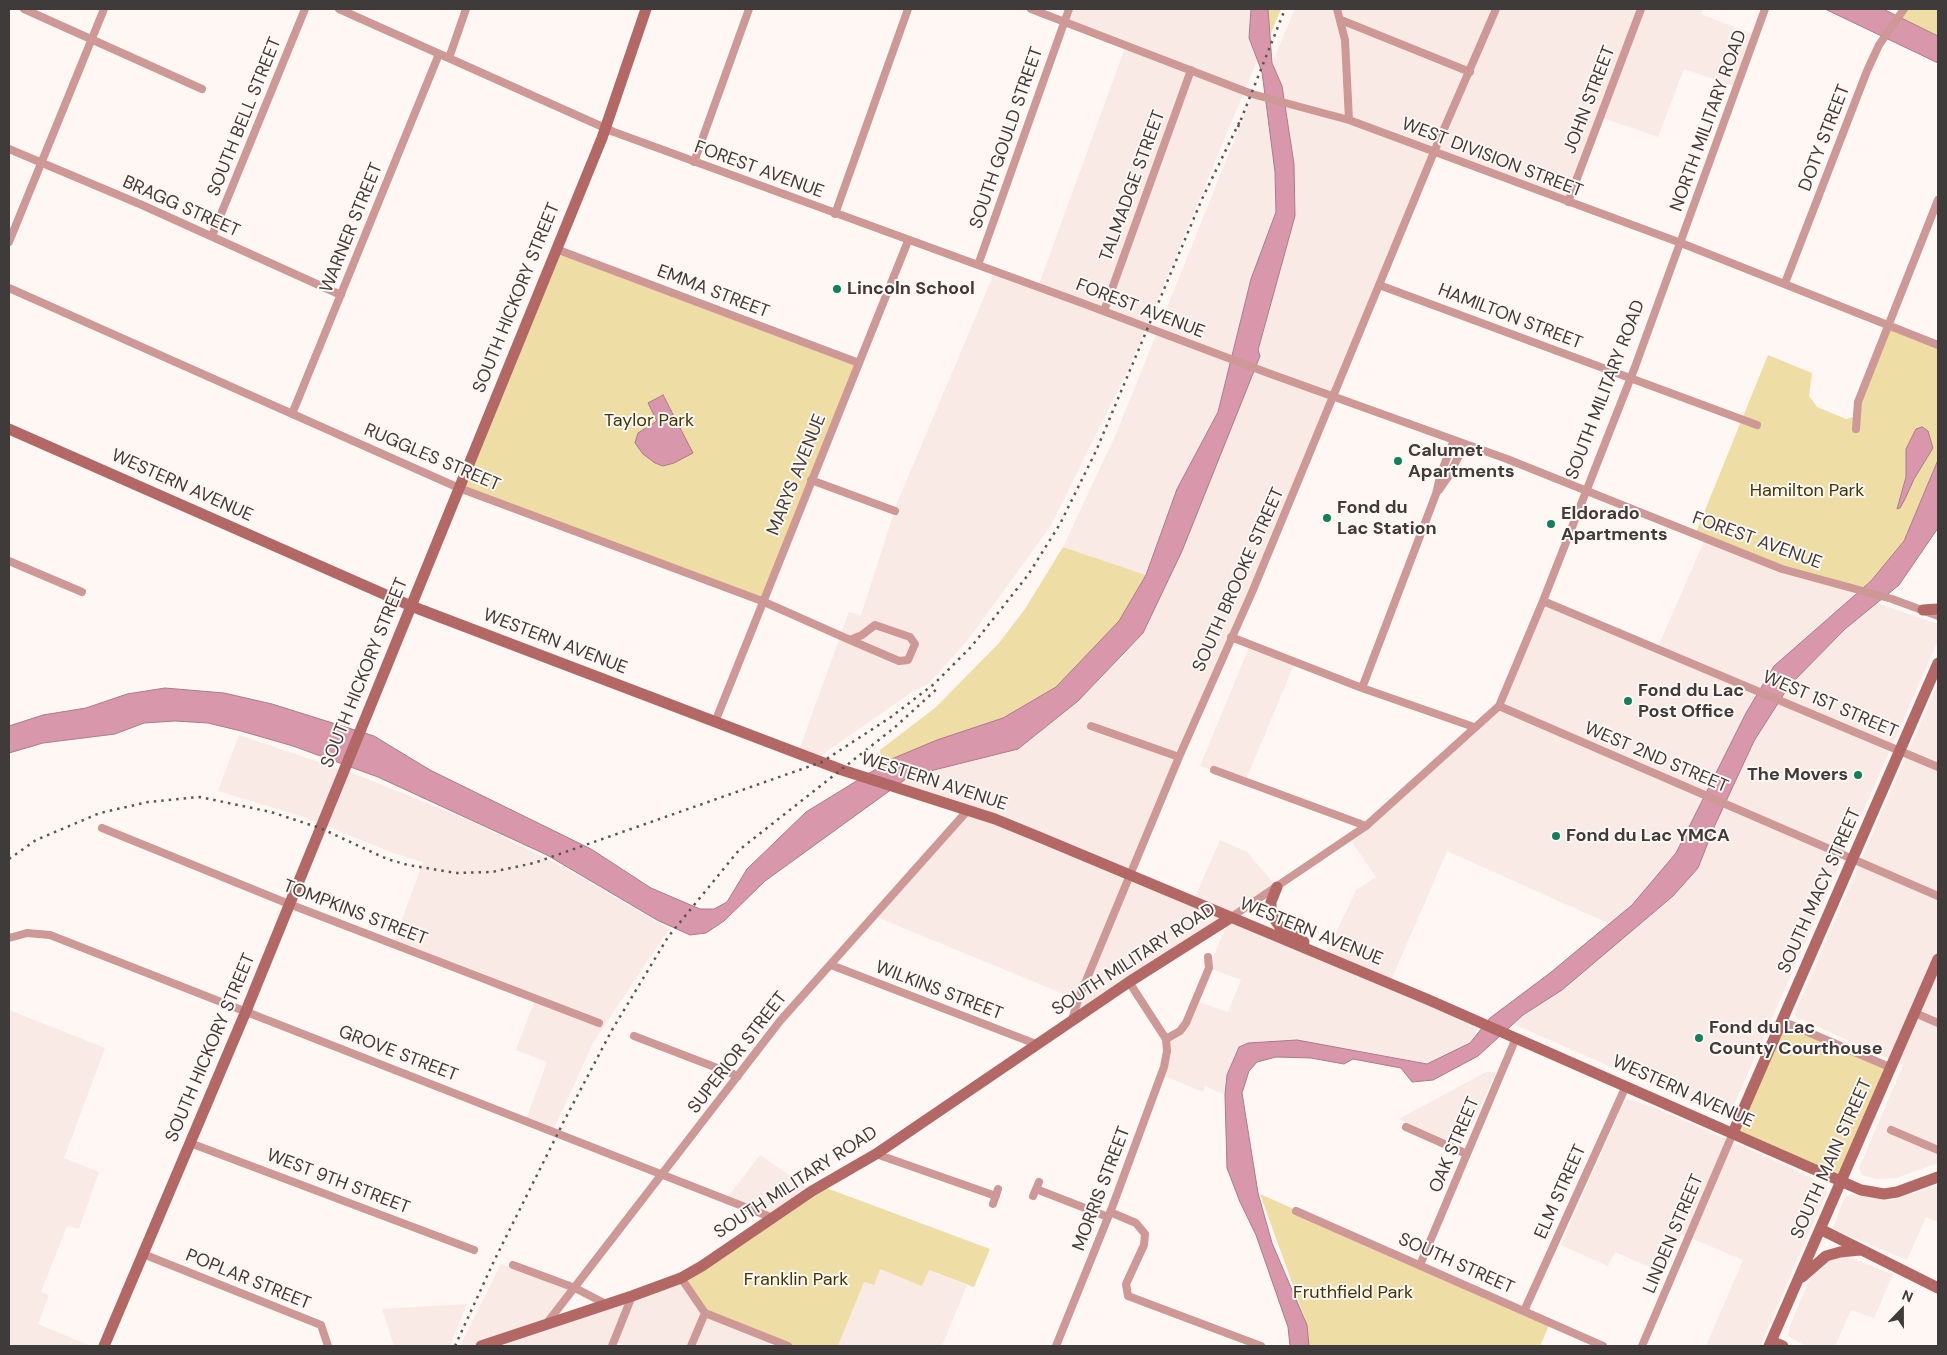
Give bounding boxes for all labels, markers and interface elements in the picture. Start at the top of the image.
street label: NORTH MILITARY ROAD [1666,27,1752,215]
street label: SOUTH BELL STREET [203,34,287,200]
street label: JOHN STREET [1560,43,1620,157]
street label: SOUTH GOULD STREET [966,44,1048,232]
street label: DOTY STREET [1795,82,1855,194]
street label: TALMADGE STREET [1096,107,1170,265]
street label: WEST DIVISION STREET [1398,113,1586,203]
street label: FOREST AVENUE [691,137,827,203]
street label: WARNER STREET [316,160,388,296]
street label: BRAGG STREET [119,171,243,243]
street label: SOUTH HICKORY STREET [469,200,565,396]
street label: EMMA STREET [654,261,772,323]
street label: FOREST AVENUE [1073,275,1207,343]
place label: Lincoln School [847,278,975,300]
street label: HAMILTON STREET [1435,279,1585,355]
marker: Lincoln School [831,283,843,295]
street label: SOUTH MILITARY ROAD [1562,297,1650,483]
park label: Taylor Park [604,410,694,432]
street label: MARYS AVENUE [763,411,831,539]
street label: RUGGLES STREET [361,420,503,496]
place label: Calumet Apartments [1408,440,1515,482]
street label: WESTERN AVENUE [108,445,256,527]
marker: Calumet Apartments [1392,455,1404,467]
park label: Hamilton Park [1750,480,1864,502]
street label: SOUTH BROOKE STREET [1189,484,1289,676]
place label: Fond du Lac Station [1337,497,1437,540]
place label: Eldorado Apartments [1561,503,1668,546]
street label: FOREST AVENUE [1689,508,1825,574]
marker: Fond du Lac Station [1321,512,1333,524]
marker: Eldorado Apartments [1545,518,1557,530]
street label: SOUTH HICKORY STREET [317,575,413,771]
street label: WESTERN AVENUE [480,605,630,679]
street label: WEST 1ST STREET [1759,667,1901,743]
place label: Fond du Lac Post Office [1638,680,1744,722]
marker: Fond du Lac Post Office [1622,695,1634,707]
street label: WEST 2ND STREET [1581,718,1731,798]
street label: WESTERN AVENUE [858,748,1010,816]
place label: The Movers [1747,764,1848,786]
marker: The Movers [1852,769,1864,781]
street label: SOUTH MACY STREET [1774,805,1866,977]
place label: Fond du Lac YMCA [1566,825,1730,847]
marker: Fond du Lac YMCA [1550,830,1562,842]
street label: TOMPKINS STREET [280,876,430,950]
street label: WESTERN AVENUE [1236,893,1386,971]
street label: SOUTH MILITARY ROAD [1048,899,1220,1021]
street label: SOUTH HICKORY STREET [161,950,261,1146]
street label: WILKINS STREET [872,957,1006,1025]
street label: SUPERIOR STREET [684,988,792,1118]
place label: Fond du Lac County Courthouse [1709,1017,1882,1060]
street label: GROVE STREET [335,1021,461,1087]
marker: Fond du Lac County Courthouse [1693,1032,1705,1044]
street label: WESTERN AVENUE [1609,1051,1757,1133]
street label: SOUTH MAIN STREET [1787,1075,1877,1243]
street label: OAK STREET [1425,1094,1485,1196]
street label: SOUTH MILITARY ROAD [710,1122,882,1244]
street label: MORRIS STREET [1068,1124,1136,1254]
street label: ELM STREET [1531,1141,1591,1243]
street label: WEST 9TH STREET [263,1145,413,1219]
street label: LINDEN STREET [1639,1171,1709,1297]
street label: SOUTH STREET [1395,1229,1517,1299]
street label: POPLAR STREET [182,1245,314,1315]
park label: Franklin Park [744,1269,848,1291]
park label: Fruthfield Park [1293,1282,1413,1304]
north arrow [1877,1285,1927,1335]
text: N [1900,1286,1916,1306]

